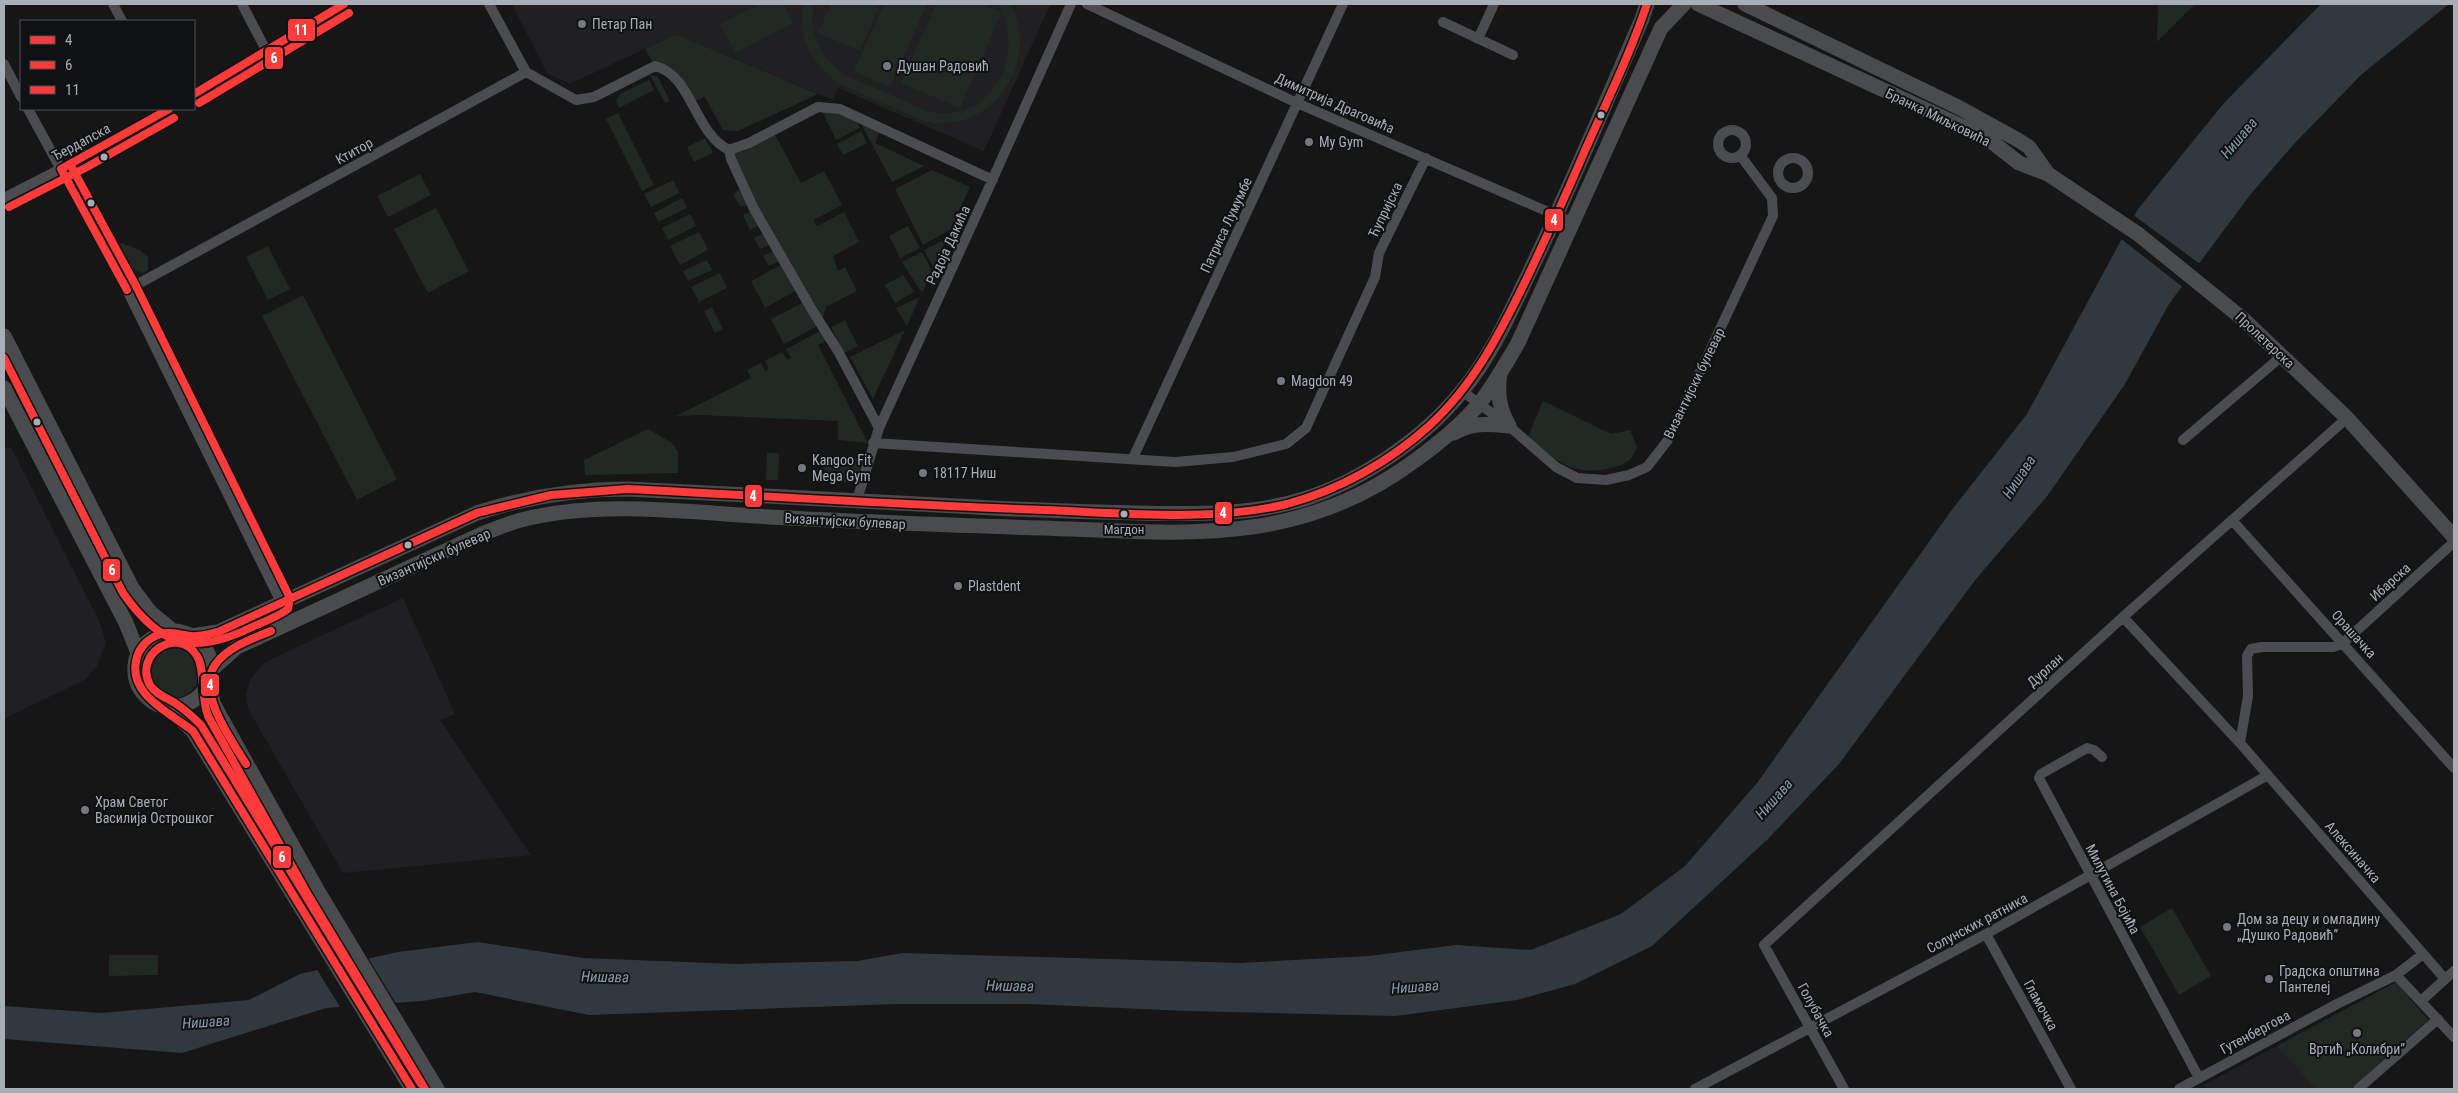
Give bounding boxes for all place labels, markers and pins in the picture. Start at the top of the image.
place label: Петар Пан [592,16,652,32]
marker: Петар Пан [576,18,588,30]
place label: Душан Радовић [897,58,989,74]
marker: Душан Радовић [881,60,893,72]
unlabelled marker [1596,110,1606,120]
place label: My Gym [1319,134,1363,150]
marker: My Gym [1303,136,1315,148]
unlabelled marker [99,152,109,162]
unlabelled marker [86,198,96,208]
place label: Magdon 49 [1291,373,1353,389]
marker: Magdon 49 [1275,375,1287,387]
unlabelled marker [32,417,42,427]
place label: Kangoo Fit Mega Gym [812,452,871,484]
marker: Kangoo Fit Mega Gym [796,462,808,474]
place label: 18117 Ниш [933,465,996,481]
marker: 18117 Ниш [917,467,929,479]
marker: Магдон [1119,509,1129,519]
place label: Магдон [1104,522,1144,537]
unlabelled marker [403,540,413,550]
place label: Plastdent [968,578,1021,594]
marker: Plastdent [952,580,964,592]
place label: Храм Светог Василија Острошког [95,794,214,826]
marker: Храм Светог Василија Острошког [79,804,91,816]
place label: Дом за децу и омладину „Душко Радовић” [2237,911,2380,943]
marker: Дом за децу и омладину „Душко Радовић” [2221,921,2233,933]
place label: Градска општина Пантелеј [2279,963,2380,995]
marker: Градска општина Пантелеј [2263,973,2275,985]
marker: Вртић „Колибри” [2351,1027,2363,1039]
place label: Вртић „Колибри” [2309,1041,2405,1057]

